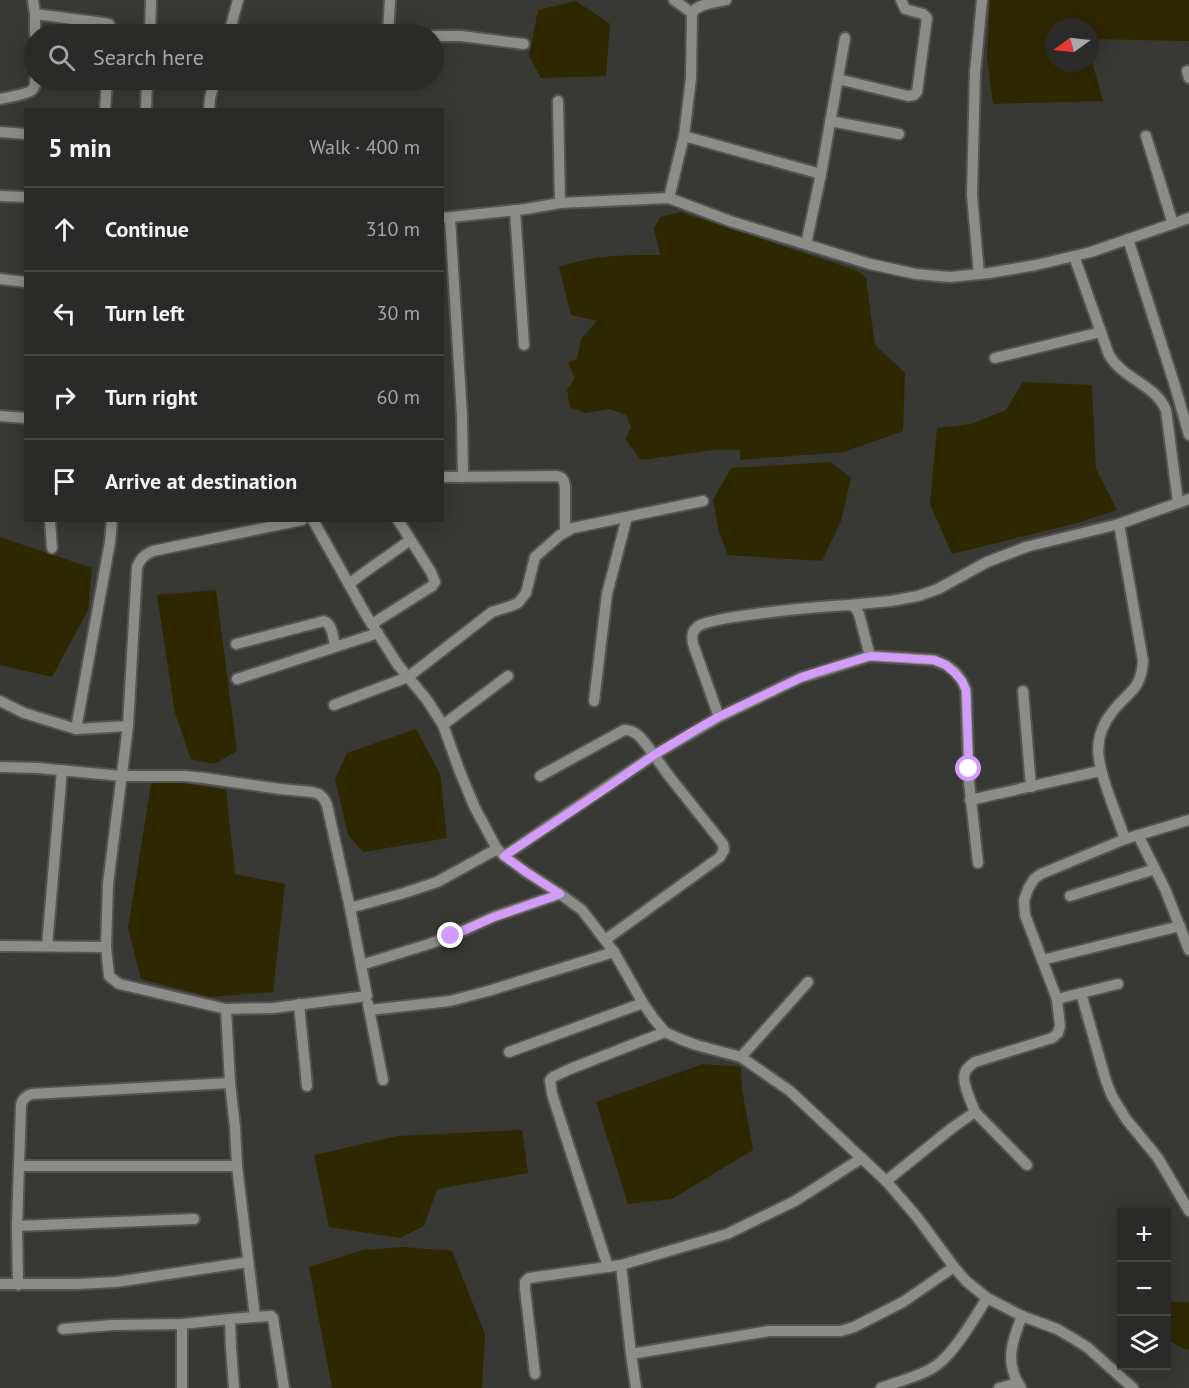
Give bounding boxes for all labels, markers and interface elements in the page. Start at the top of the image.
north arrow [1045,18,1099,72]
search box [24,24,444,90]
icon: search [45,41,78,74]
text: Search here [93,43,204,71]
text: 5 min [48,131,111,164]
text: Walk · 400 m [309,134,420,160]
icon: ahead [48,213,81,246]
text: Continue [105,215,189,243]
text: 310 m [366,216,420,242]
icon: left [48,297,81,330]
text: Turn left [105,299,185,327]
text: 30 m [377,300,420,326]
icon: right [48,381,81,414]
text: Turn right [105,383,197,411]
text: 60 m [377,384,420,410]
icon: arrive [48,465,81,498]
text: Arrive at destination [105,467,297,495]
route start [955,755,981,781]
route end [437,922,463,948]
map controls [1117,1208,1171,1370]
button: + [1117,1208,1171,1262]
button: − [1117,1262,1171,1316]
button: layers [1117,1316,1171,1370]

